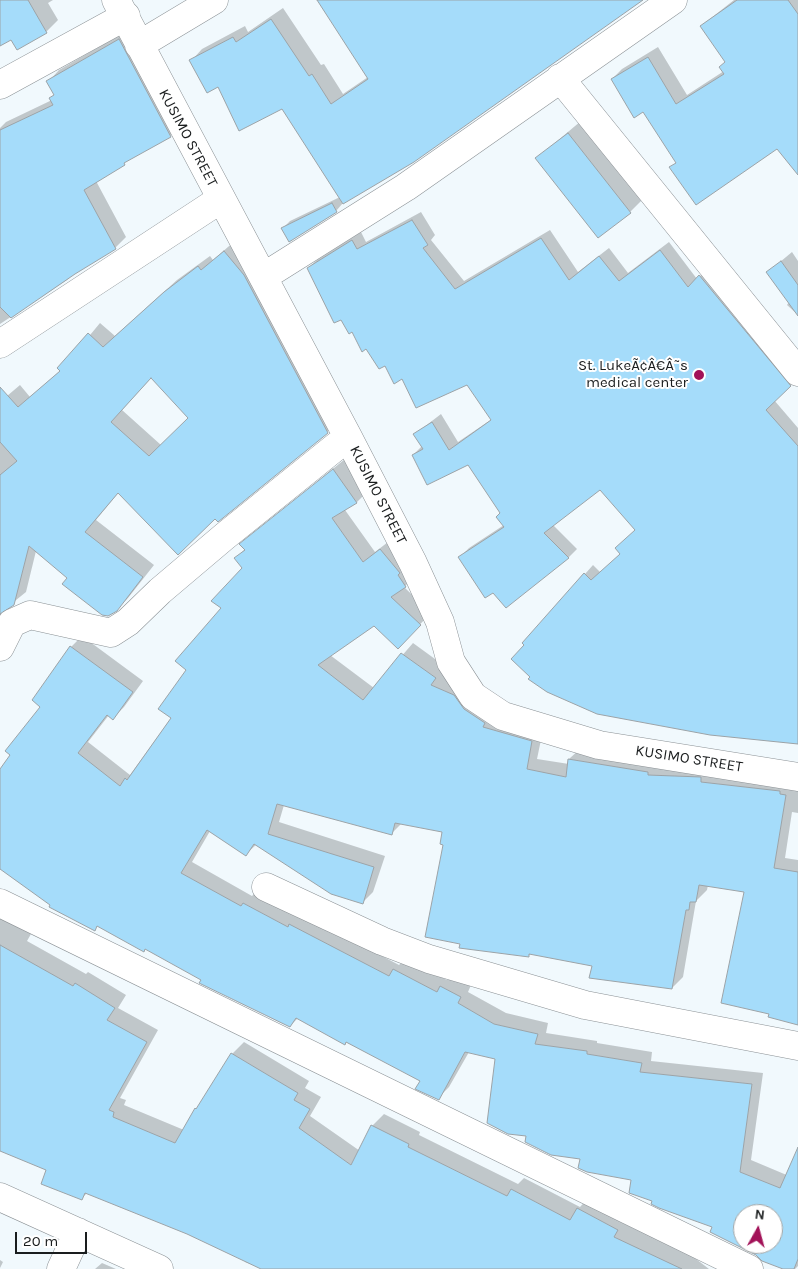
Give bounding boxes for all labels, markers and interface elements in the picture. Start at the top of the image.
street label: KUSIMO STREET [155,86,221,190]
place label: St. LukeÃ¢Â€Â˜s medical center [578,357,688,392]
marker: St. LukeÃ¢Â€Â˜s medical center [692,368,706,382]
street label: KUSIMO STREET [345,443,411,547]
street label: KUSIMO STREET [634,742,744,776]
north arrow [733,1204,783,1254]
text: N [754,1206,766,1224]
scale bar [18,1222,90,1254]
text: 20 m [23,1232,58,1250]

